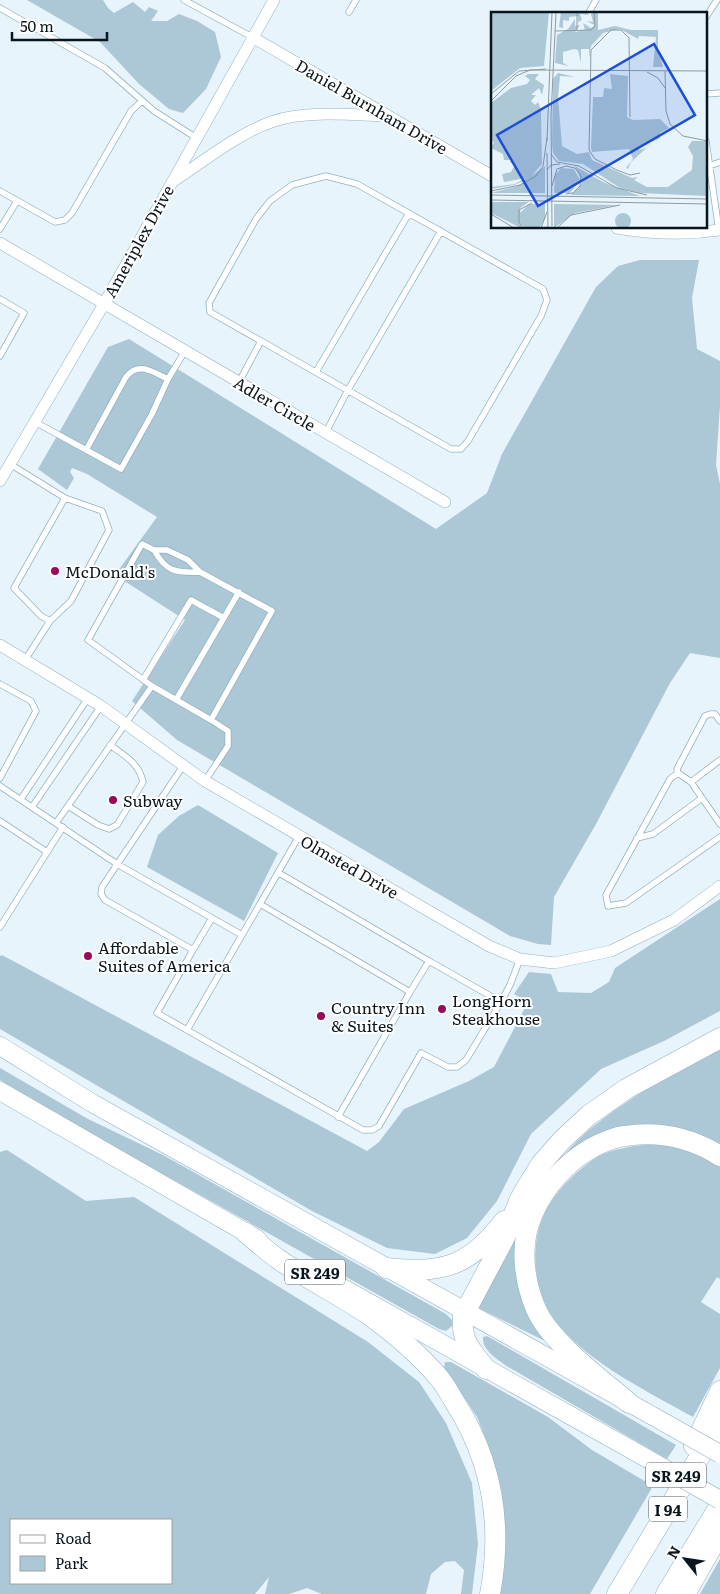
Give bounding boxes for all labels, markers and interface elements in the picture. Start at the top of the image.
scale bar [12,10,108,42]
inset map [491,12,708,229]
text: 50 m [20,14,54,37]
street label: Daniel Burnham Drive [292,53,452,159]
street label: Ameriplex Drive [97,180,179,302]
street label: Adler Circle [230,370,320,436]
place label: McDonald's [65,559,155,583]
marker: McDonald's [49,565,61,577]
place label: Subway [123,788,183,812]
marker: Subway [107,794,119,806]
street label: Olmsted Drive [297,828,403,904]
place label: Affordable Suites of America [98,935,231,977]
marker: Affordable Suites of America [82,950,94,962]
place label: LongHorn Steakhouse [452,988,540,1030]
place label: Country Inn & Suites [331,995,426,1037]
marker: LongHorn Steakhouse [436,1003,448,1015]
marker: Country Inn & Suites [315,1010,327,1022]
road number: SR 249 [285,1260,345,1284]
road number: SR 249 [646,1462,706,1488]
road number: I 94 [649,1496,687,1522]
legend [10,1519,172,1584]
text: Road [55,1526,91,1549]
north arrow [660,1534,710,1584]
text: N [661,1542,685,1562]
text: Park [55,1551,89,1574]

